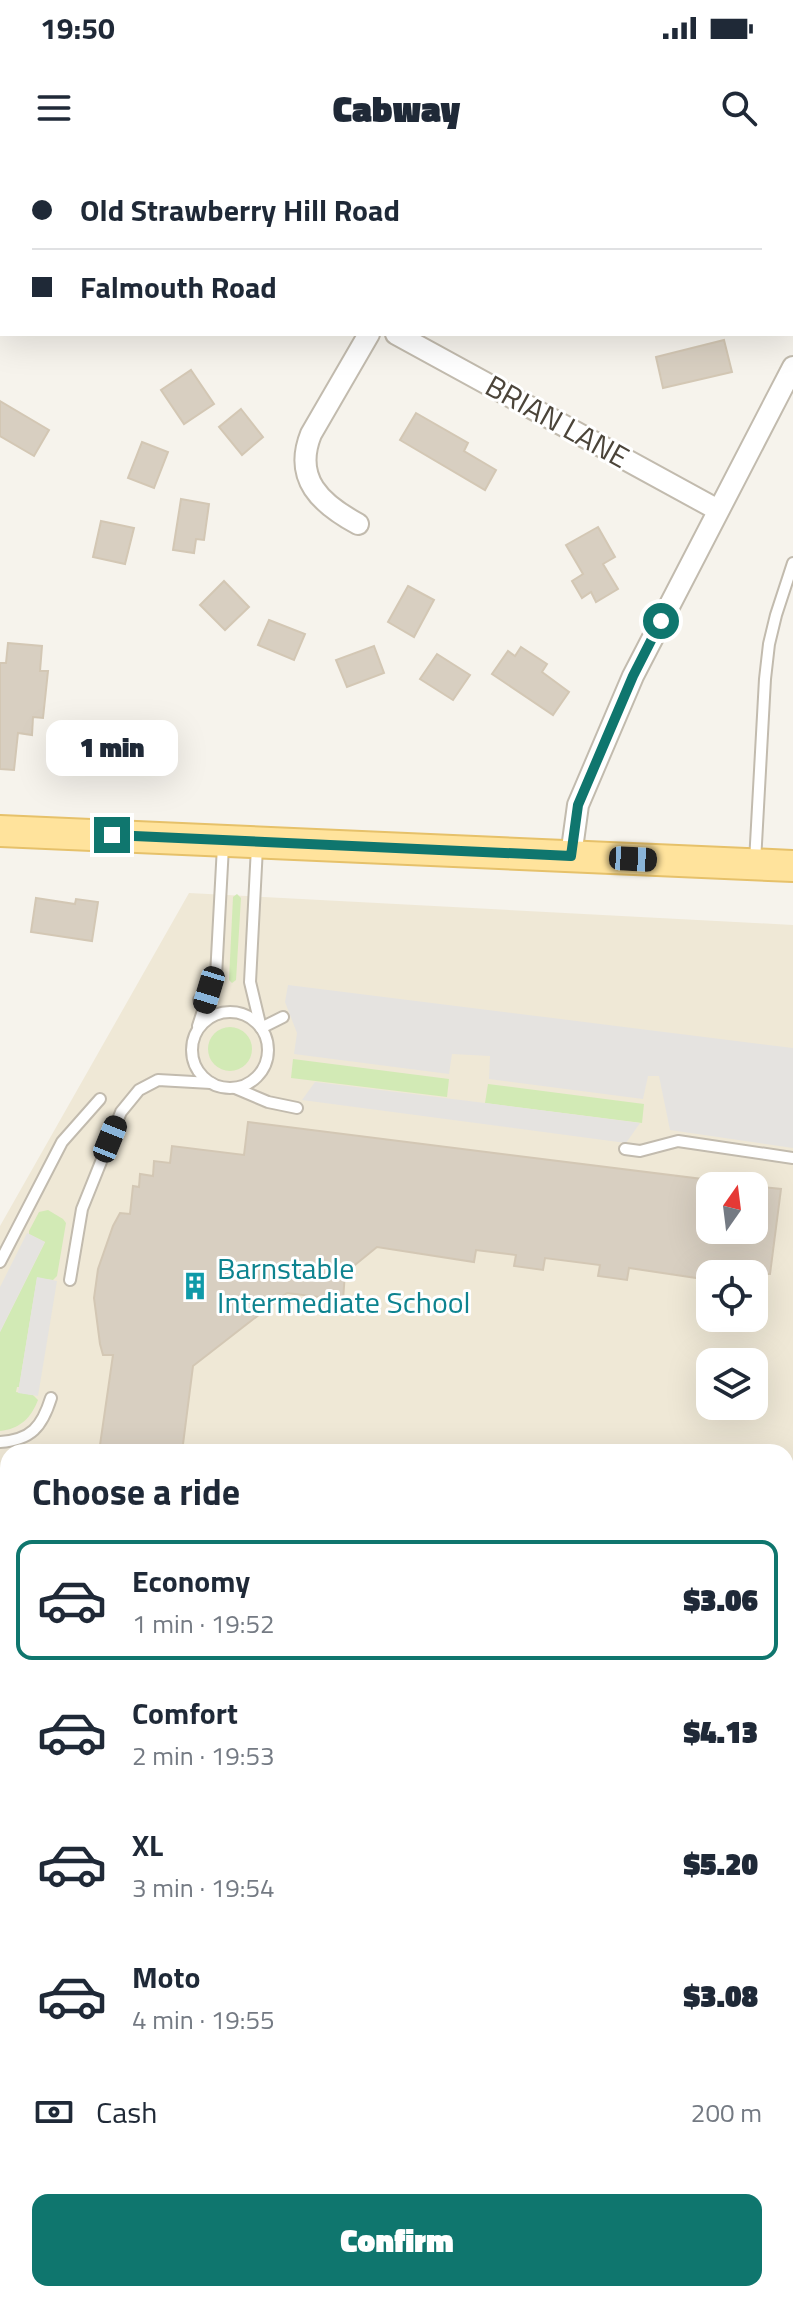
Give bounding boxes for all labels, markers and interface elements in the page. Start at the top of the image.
text: 19:50 [40,5,115,51]
text: Cabway [333,81,460,136]
icon: menu [32,86,76,130]
icon: search [717,86,761,130]
text: Old Strawberry Hill Road [80,187,400,233]
text: Falmouth Road [80,264,277,310]
street label: BRIAN LANE [477,363,638,480]
route start [643,603,679,639]
callout: 1 min [46,719,178,775]
text: 1 min [80,728,144,767]
route end [94,817,130,853]
car [608,846,658,872]
car [191,964,227,1016]
car [90,1112,130,1166]
north arrow [696,1172,768,1244]
map controls [696,1172,768,1420]
place label: Barnstable Intermediate School [217,1245,471,1325]
button: locate [696,1260,768,1332]
building icon: Barnstable Intermediate School [180,1271,210,1301]
button: layers [696,1348,768,1420]
text: Choose a ride [32,1464,240,1519]
text: Economy [132,1558,250,1604]
icon: car [36,1564,108,1636]
text: $3.06 [684,1577,758,1623]
text: 1 min · 19:52 [132,1604,275,1643]
text: Comfort [132,1690,238,1736]
icon: car [36,1696,108,1768]
text: $4.13 [684,1709,758,1755]
text: 2 min · 19:53 [132,1736,275,1775]
text: XL [132,1822,163,1868]
icon: car [36,1828,108,1900]
text: $5.20 [684,1841,758,1887]
text: 3 min · 19:54 [132,1868,275,1907]
text: Moto [132,1954,200,2000]
icon: car [36,1960,108,2032]
text: $3.08 [684,1973,758,2019]
text: 4 min · 19:55 [132,2000,275,2039]
text: Cash [96,2089,157,2135]
icon: cash [32,2090,76,2134]
text: 200 m [691,2093,762,2132]
button: Confirm [32,2194,762,2286]

